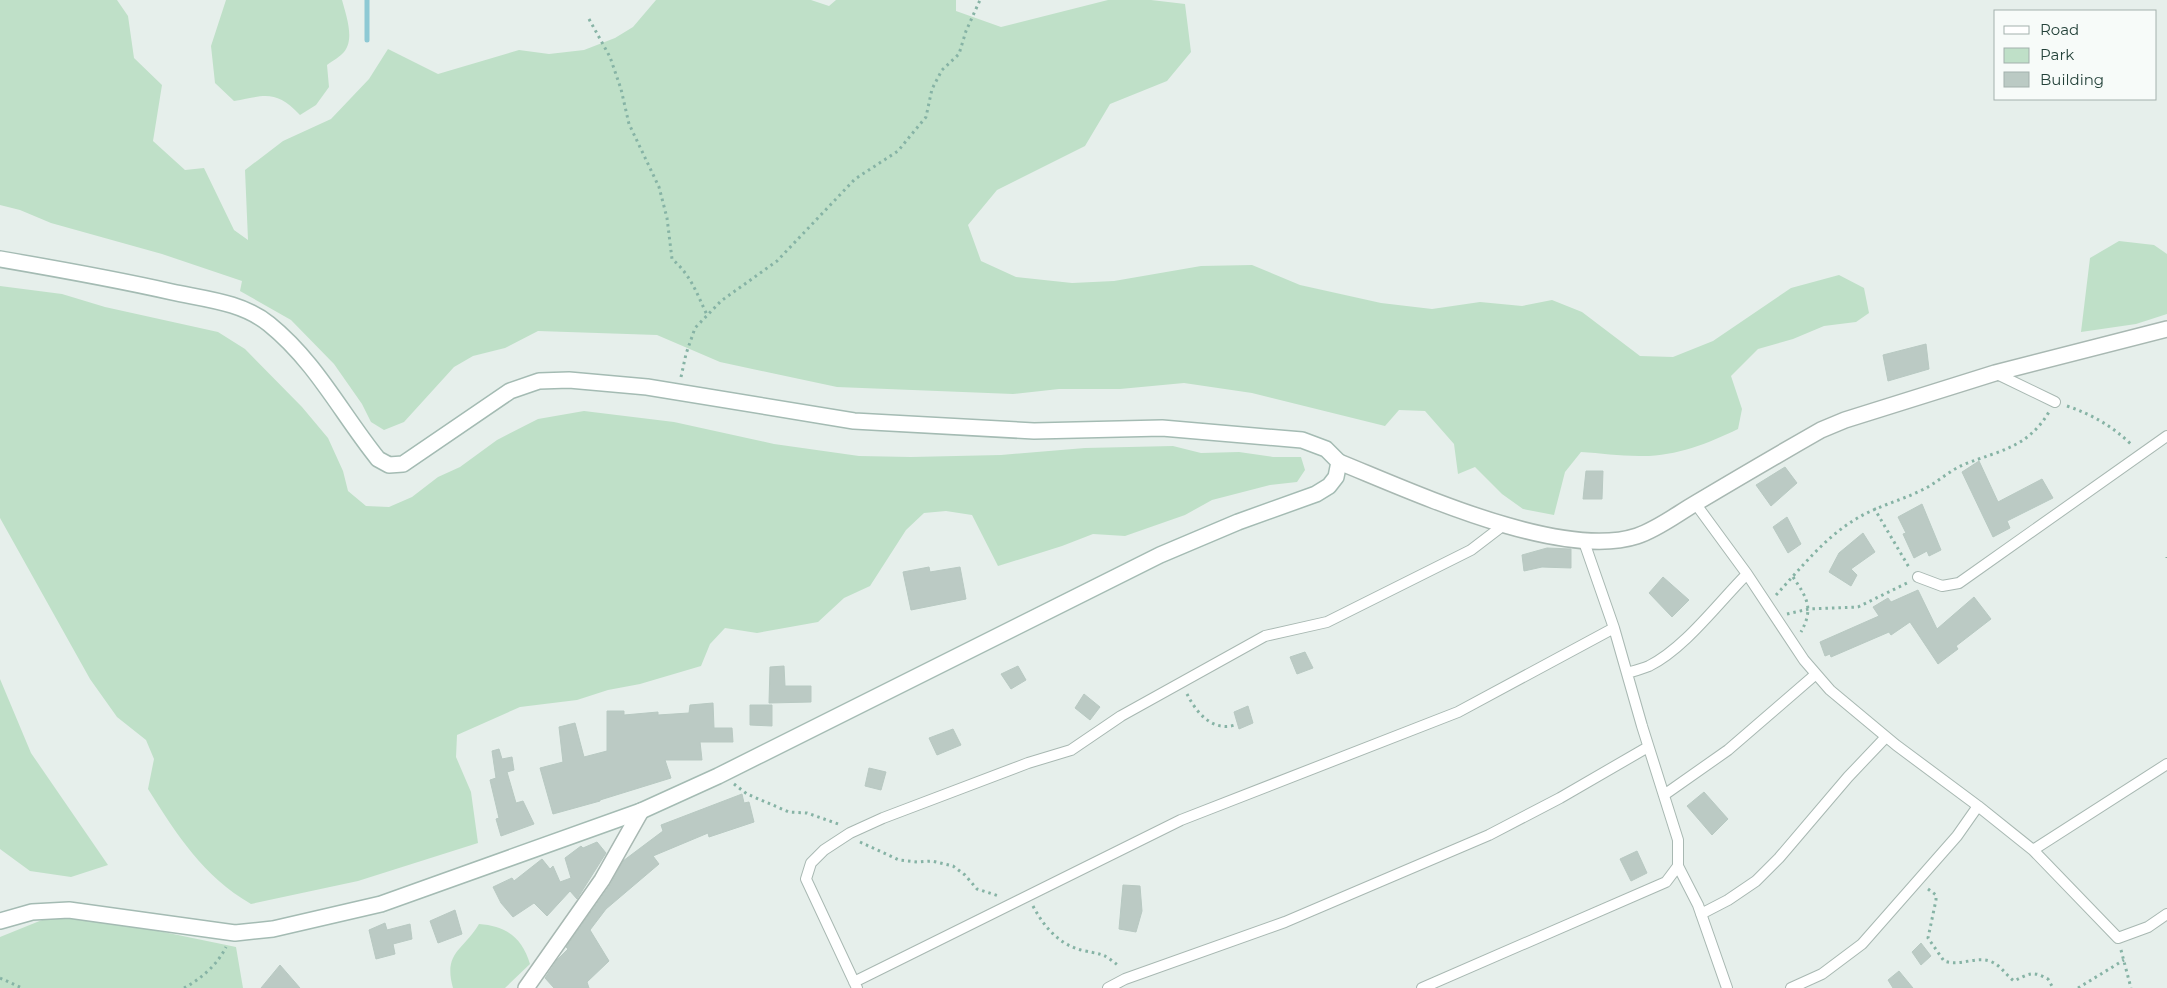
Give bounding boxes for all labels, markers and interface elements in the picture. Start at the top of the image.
legend [1994,10,2157,100]
text: Road [2040,20,2079,39]
text: Park [2040,45,2074,64]
text: Building [2040,70,2104,89]

